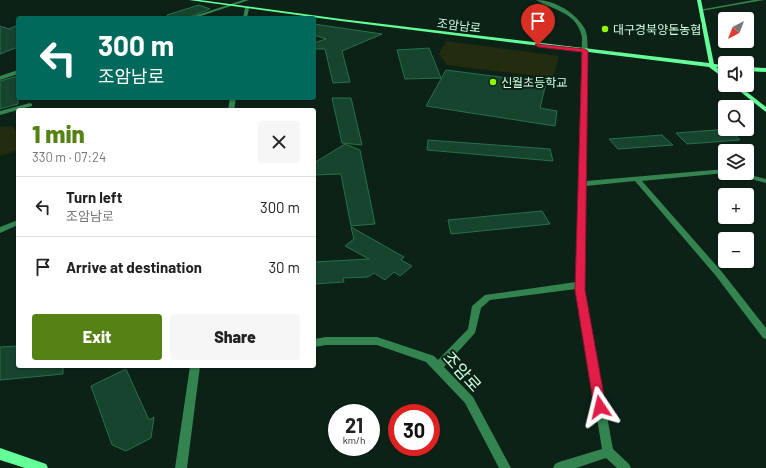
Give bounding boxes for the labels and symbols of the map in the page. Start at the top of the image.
pin [521,4,555,45]
north arrow [718,12,754,48]
street label: 조암남로 [436,15,482,35]
place label: 대구경북양돈농협 [613,22,701,36]
marker: 대구경북양돈농협 [600,24,610,34]
place label: 신월초등학교 [501,75,567,89]
marker: 신월초등학교 [488,77,498,87]
street label: 조암로 [440,347,486,395]
position arrow [579,386,621,428]
speed limit sign: 30 [388,404,440,456]

